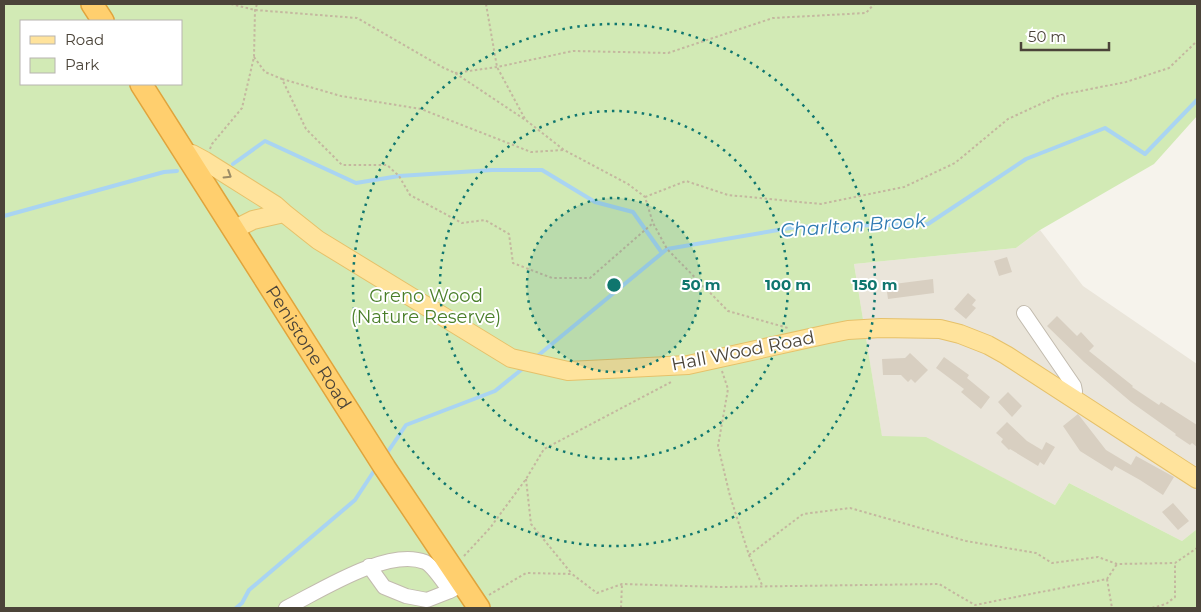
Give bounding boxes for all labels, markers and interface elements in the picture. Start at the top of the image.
legend [20,20,182,85]
scale bar [1021,20,1108,52]
text: 50 m [1028,27,1066,46]
text: Road [65,30,104,49]
text: Park [65,55,99,74]
one-way arrow [223,169,232,179]
water label: Charlton Brook [779,209,927,242]
text: 50 m [681,275,721,294]
text: 100 m [765,275,811,294]
text: 150 m [853,275,897,294]
centre of rings [605,276,623,294]
street label: Penistone Road [261,281,356,413]
park label: Greno Wood (Nature Reserve) [351,285,501,328]
street label: Hall Wood Road [670,326,816,376]

